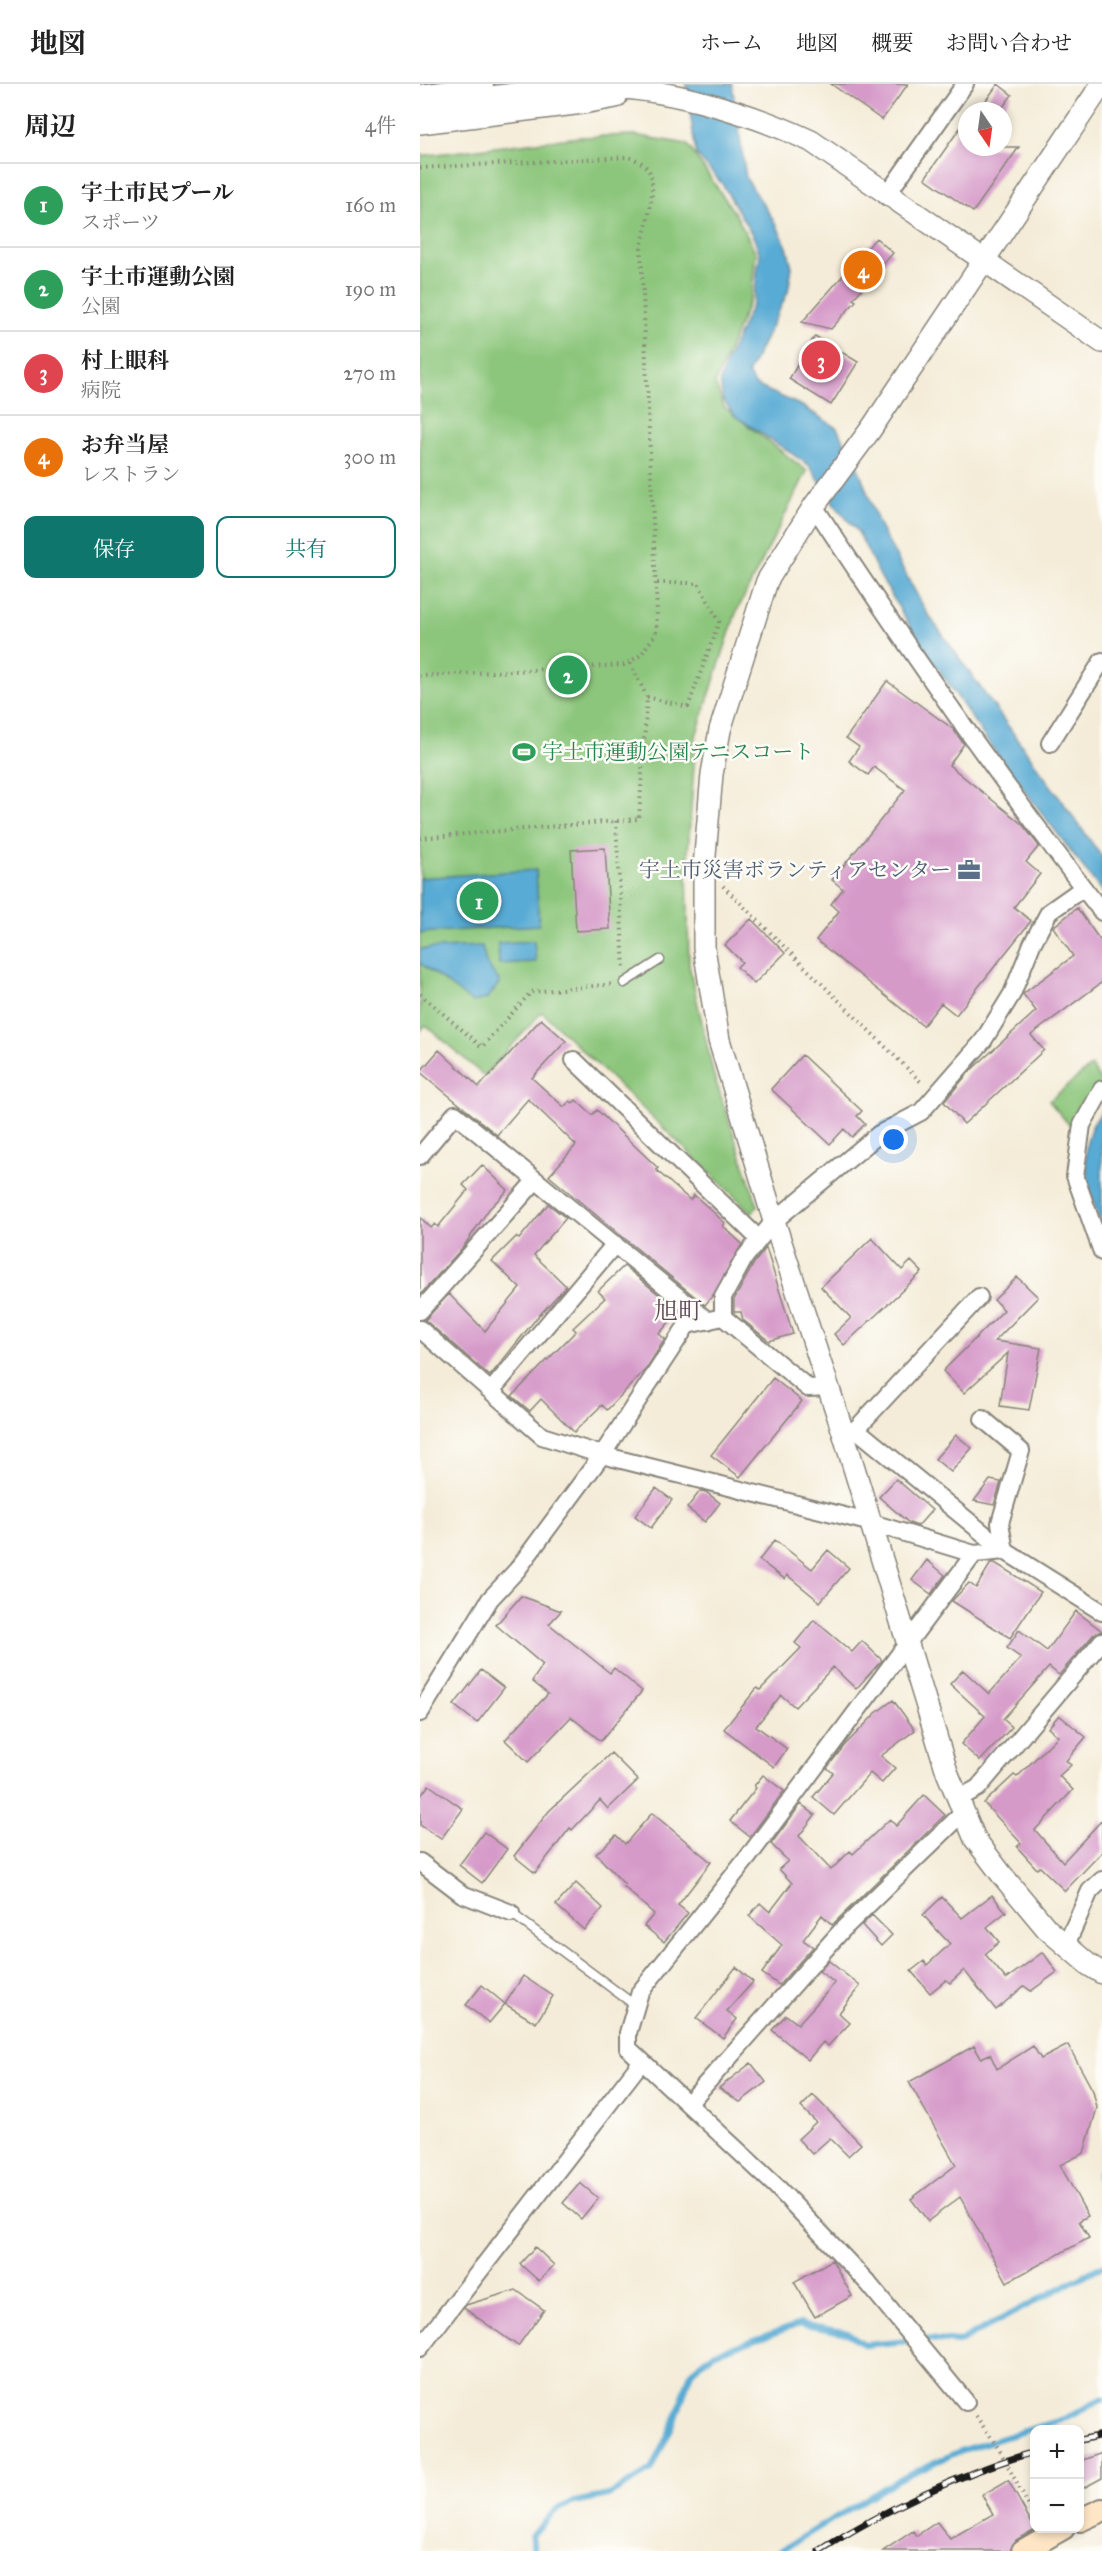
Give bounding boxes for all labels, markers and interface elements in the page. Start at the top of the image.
text: 地図 [30,26,86,61]
text: ホーム [700,30,763,56]
text: 地図 [796,30,838,56]
text: 概要 [871,30,913,56]
text: お問い合わせ [946,30,1072,56]
north arrow [958,102,1012,156]
text: 周辺 [24,110,76,142]
text: 4件 [365,113,396,137]
text: 宇土市民プール [81,179,234,206]
text: 1 [40,193,47,217]
text: 160 m [345,193,396,217]
text: スポーツ [81,210,160,234]
pin: 4 [844,248,882,292]
text: 宇土市運動公園 [81,263,235,290]
text: 2 [39,277,48,301]
text: 190 m [345,277,396,301]
text: 公園 [81,294,121,318]
pin: 3 [802,338,840,382]
text: 村上眼科 [81,347,169,374]
text: 3 [40,361,48,385]
text: 270 m [343,361,396,385]
text: 病院 [81,378,121,402]
text: お弁当屋 [81,431,169,458]
text: 4 [38,445,49,469]
text: 300 m [344,445,396,469]
text: レストラン [81,462,180,486]
button: 保存 [24,516,204,578]
button: 共有 [216,516,396,578]
pin: 2 [548,652,588,698]
sports icon: 宇土市運動公園テニスコート [511,739,537,765]
place label: 宇土市運動公園テニスコート [542,739,814,765]
place label: 宇土市災害ボランティアセンター [639,857,951,883]
office icon: 宇土市災害ボランティアセンター [956,857,982,883]
pin: 1 [460,878,498,924]
your location [879,1125,908,1154]
district label: 旭町 [654,1296,702,1326]
map controls [1030,2425,1084,2533]
button: + [1030,2425,1084,2479]
button: − [1030,2479,1084,2533]

